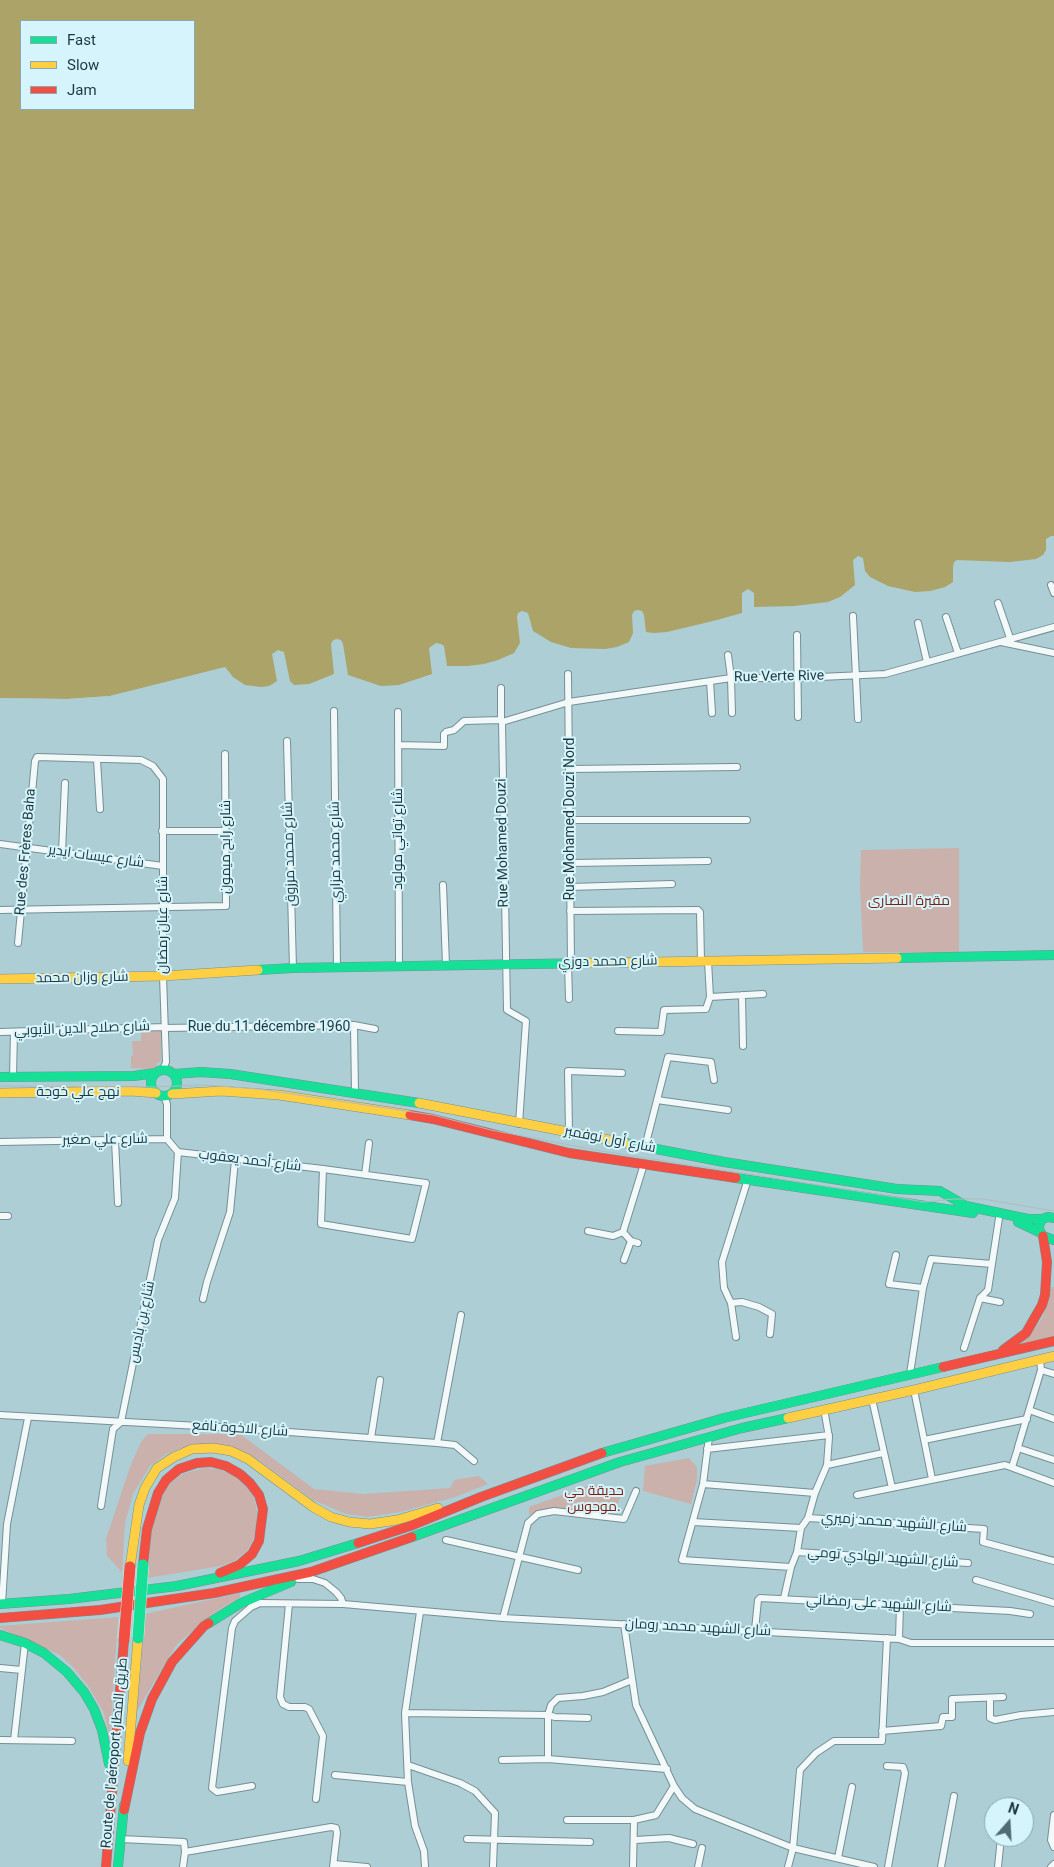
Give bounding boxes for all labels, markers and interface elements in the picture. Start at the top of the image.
legend [20,20,195,110]
text: Fast [67,31,96,49]
text: Slow [67,56,99,74]
text: Jam [67,81,97,99]
street label: Rue Verte Rive [734,668,824,686]
street label: Rue Mohamed Douzi Nord [562,737,578,901]
street label: Rue Mohamed Douzi [493,778,513,908]
street label: Rue des Frères Baha [12,788,40,916]
street label: شارع تواتي مولود [390,788,406,890]
street label: شارع رابح ميمون [218,800,234,894]
street label: شارع محمد مرزوق [280,801,300,907]
street label: شارع محمد مزاري [327,801,345,903]
street label: شارع عيسات ايدير [47,842,145,872]
street label: شارع عبان رمضان [155,876,171,974]
park label: مقبرة النصارى [868,893,950,909]
street label: شارع محمد دوزي [558,953,658,971]
street label: شارع وزان محمد [35,969,129,987]
street label: شارع صلاح الدين الأيوبي [14,1018,150,1040]
street label: Rue du 11 décembre 1960 [188,1019,350,1035]
street label: نهج علي خوجة [36,1084,120,1100]
street label: شارع أول نوفمبر [563,1123,657,1157]
street label: شارع علي صغير [62,1131,148,1149]
street label: شارع أحمد يعقوب [198,1146,302,1176]
street label: شارع بن باديس [125,1279,159,1365]
street label: شارع الاخوة نافع [191,1417,289,1441]
park label: حديقة حي موحوس. [564,1483,624,1515]
street label: شارع الشهيد محمد زميري [821,1510,967,1536]
street label: شارع الشهيد الهادي تومي [807,1544,959,1572]
street label: شارع الشهيد على رمضاني [806,1592,952,1616]
street label: شارع الشهيد محمد رومان [625,1616,771,1640]
street label: Route de l'aéroport طريق المطار [98,1657,132,1849]
north arrow [984,1797,1034,1847]
text: N [1006,1800,1021,1818]

